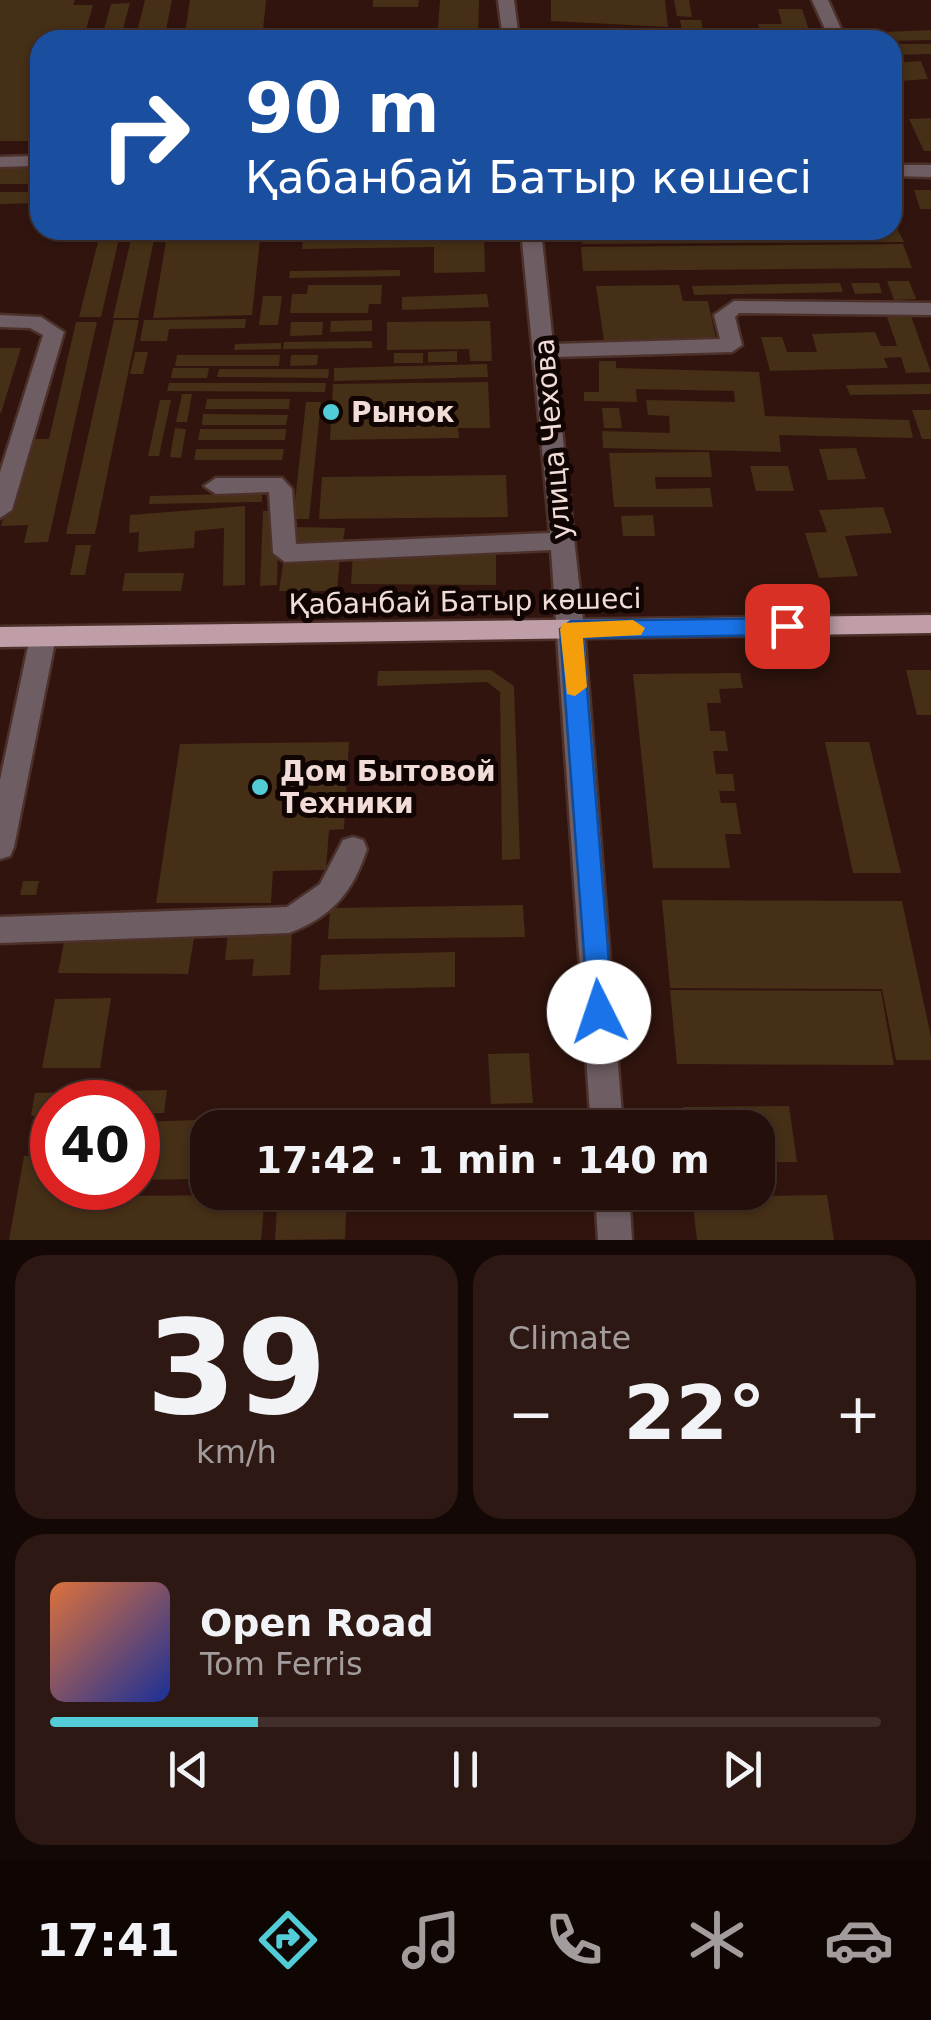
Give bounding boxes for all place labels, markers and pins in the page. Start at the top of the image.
place label: Рынок [351,396,454,429]
marker: Рынок [320,401,342,423]
pin [745,584,830,669]
place label: Дом Бытовой Техники [280,755,496,820]
marker: Дом Бытовой Техники [249,776,271,798]

